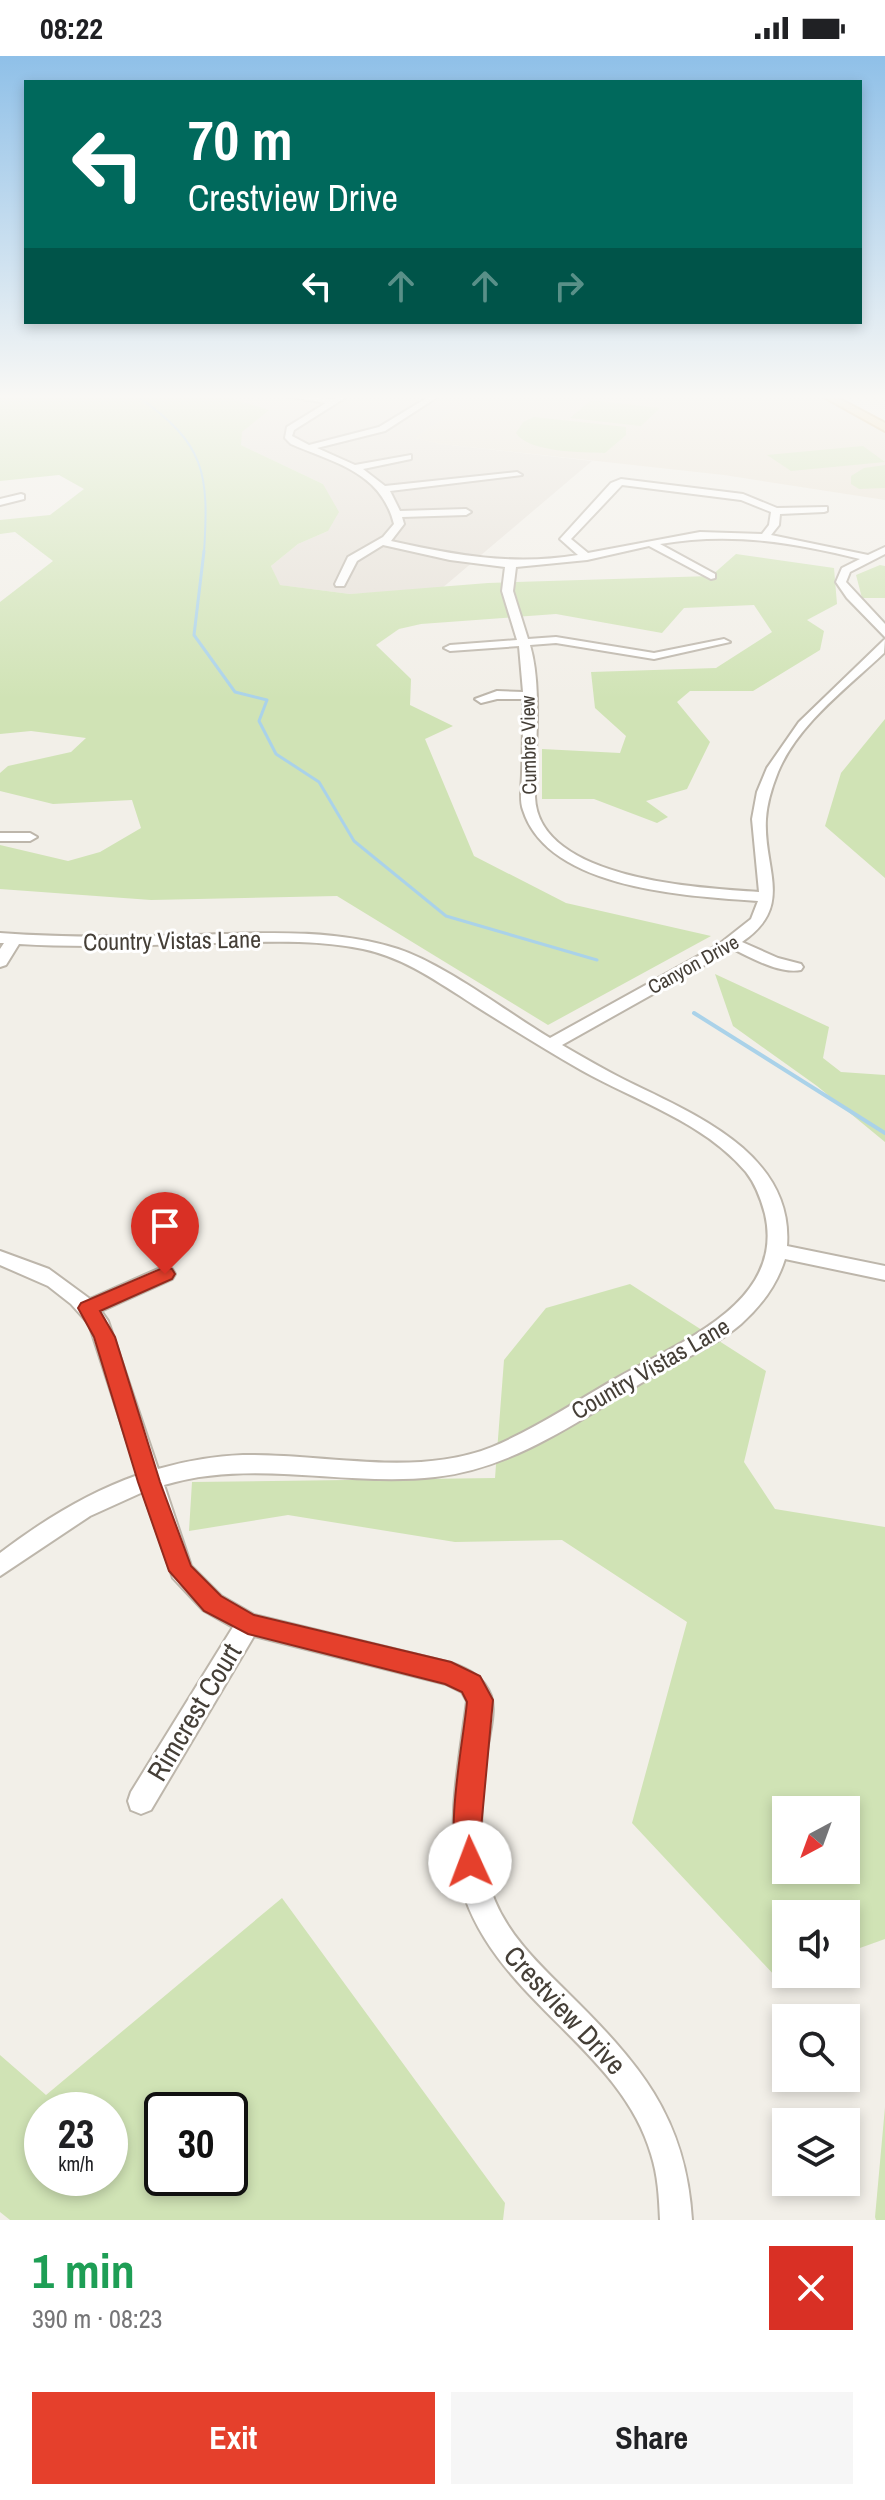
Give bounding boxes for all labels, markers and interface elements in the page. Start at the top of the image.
text: 08:22 [40,8,103,48]
text: 70 m [188,102,293,177]
icon: left [56,112,160,216]
text: Crestview Drive [188,174,398,222]
icon: left [295,264,339,308]
icon: ahead [379,264,423,308]
icon: ahead [463,264,507,308]
icon: right [547,264,591,308]
street label: Cumbre View [514,695,542,795]
street label: Country Vistas Lane [83,922,261,958]
street label: Canyon Drive [643,928,743,1000]
pin [131,1192,199,1274]
icon: arrive [143,1204,187,1248]
street label: Country Vistas Lane [565,1310,735,1426]
street label: Rimcrest Court [138,1636,250,1788]
north arrow [772,1796,860,1884]
map controls [772,1796,860,2196]
position arrow [428,1820,512,1904]
button: sound [772,1900,860,1988]
street label: Crestview Drive [495,1937,635,2083]
button: search [772,2004,860,2092]
speed limit sign: 30 [144,2092,248,2196]
text: 23 [58,2107,94,2160]
button: layers [772,2108,860,2196]
text: km/h [58,2150,94,2177]
text: 1 min [32,2238,135,2303]
button: close [769,2246,853,2330]
text: 390 m · 08:23 [32,2301,162,2336]
button: Exit [32,2392,435,2484]
button: Share [451,2392,853,2484]

